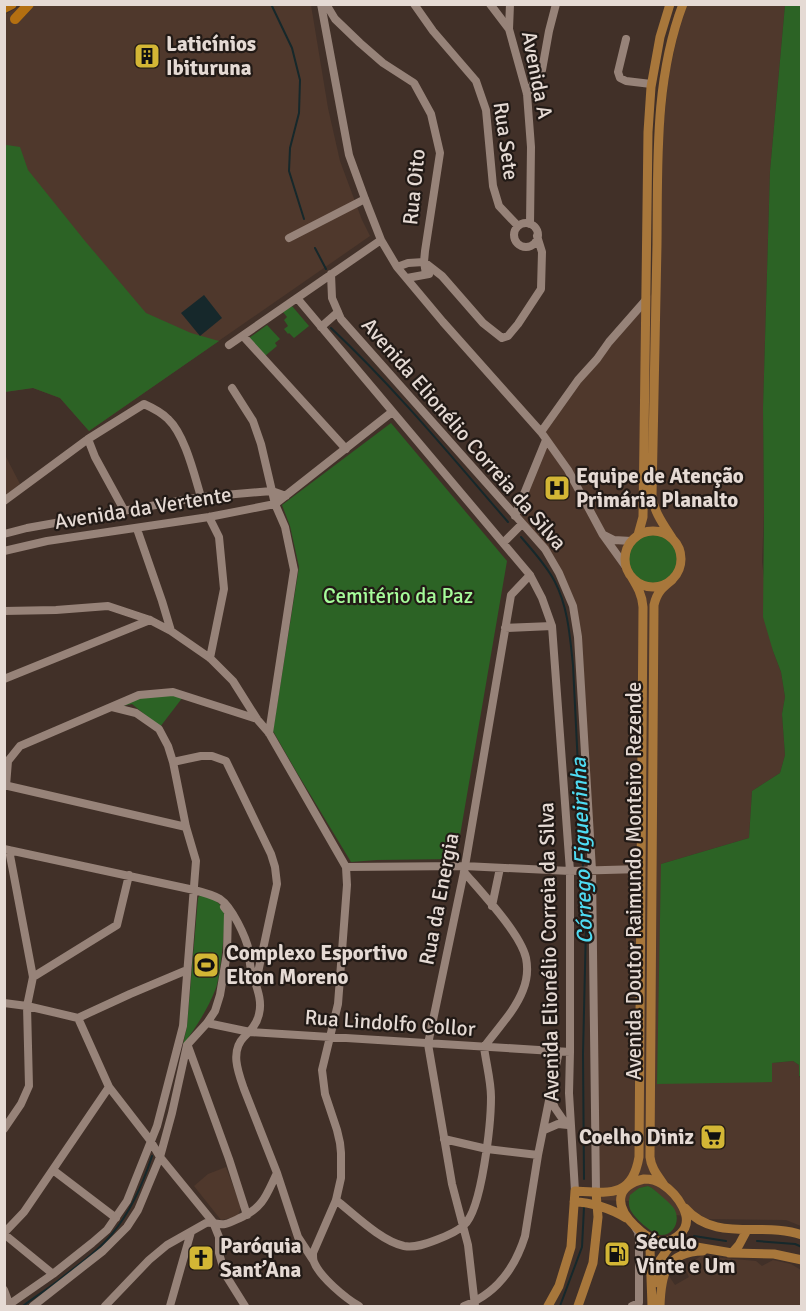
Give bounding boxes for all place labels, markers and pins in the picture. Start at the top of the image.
place label: Laticínios Ibituruna [166,31,256,81]
building icon: Laticínios Ibituruna [132,41,162,71]
place label: Equipe de Atenção Primária Planalto [576,463,744,513]
hospital icon: Equipe de Atenção Primária Planalto [542,473,572,503]
place label: Complexo Esportivo Elton Moreno [226,940,408,990]
sports icon: Complexo Esportivo Elton Moreno [191,950,221,980]
supermarket icon: Coelho Diniz [698,1122,728,1152]
place label: Coelho Diniz [579,1124,694,1150]
place label: Século Vinte e Um [636,1229,735,1279]
place label: Paróquia Sant’Ana [220,1233,302,1283]
fuel station icon: Século Vinte e Um [602,1239,632,1269]
church icon: Paróquia Sant’Ana [186,1243,216,1273]

